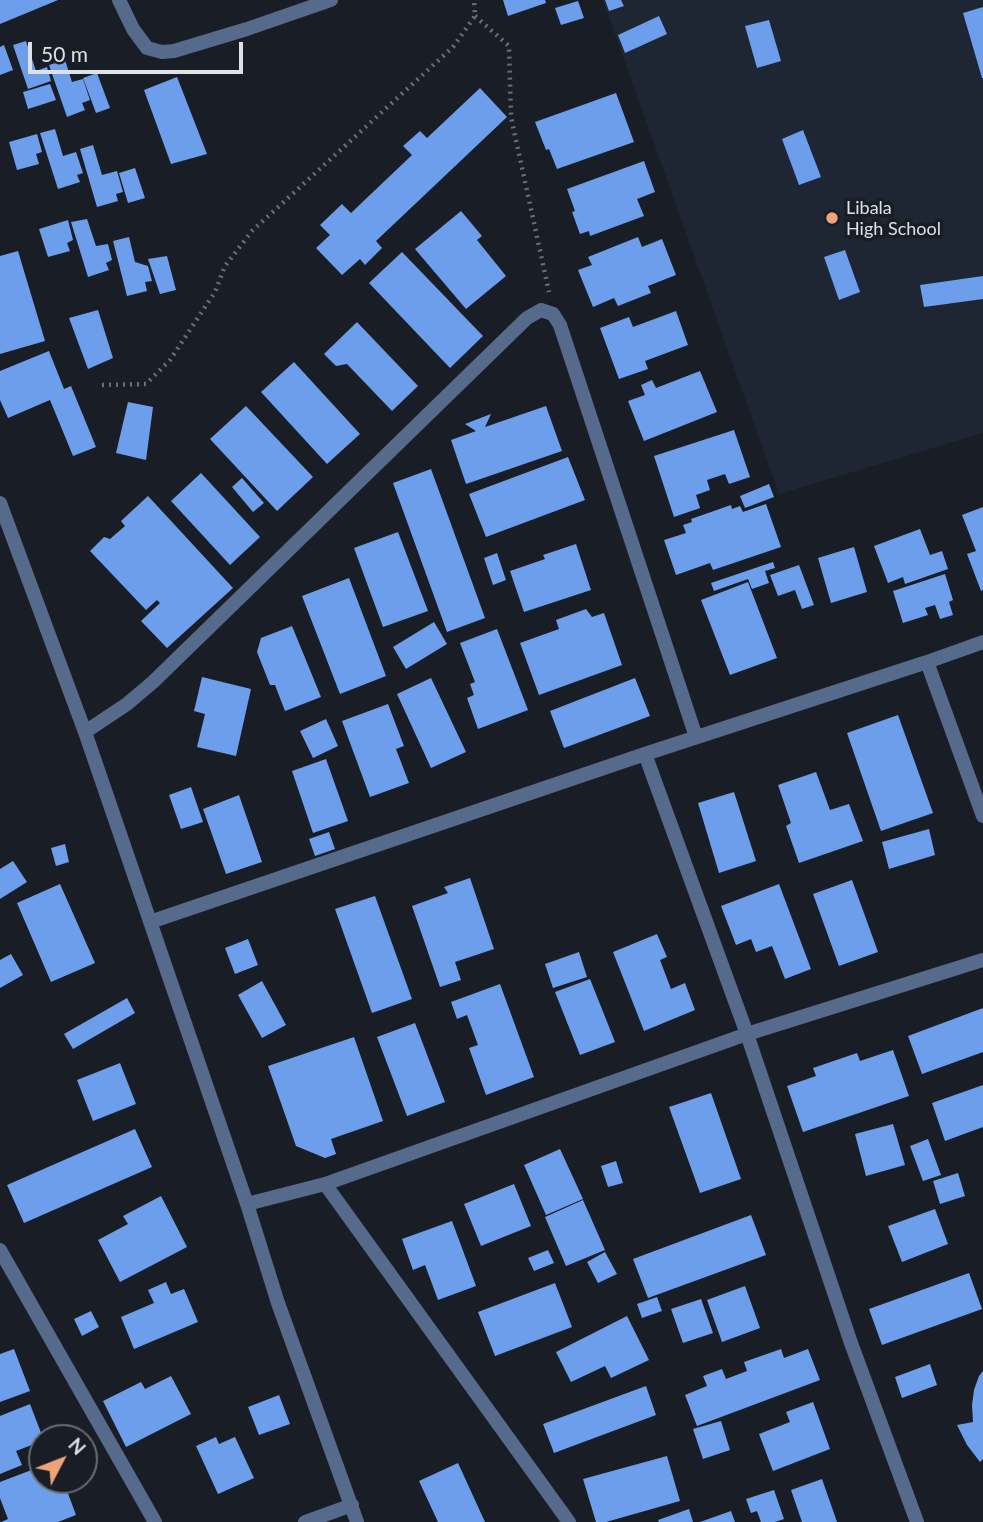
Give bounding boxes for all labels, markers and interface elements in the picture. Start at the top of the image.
scale bar [32,28,247,72]
text: 50 m [41,41,88,66]
place label: Libala High School [846,197,941,240]
marker: Libala High School [824,210,840,226]
north arrow [28,1424,98,1494]
text: N [64,1433,91,1459]

